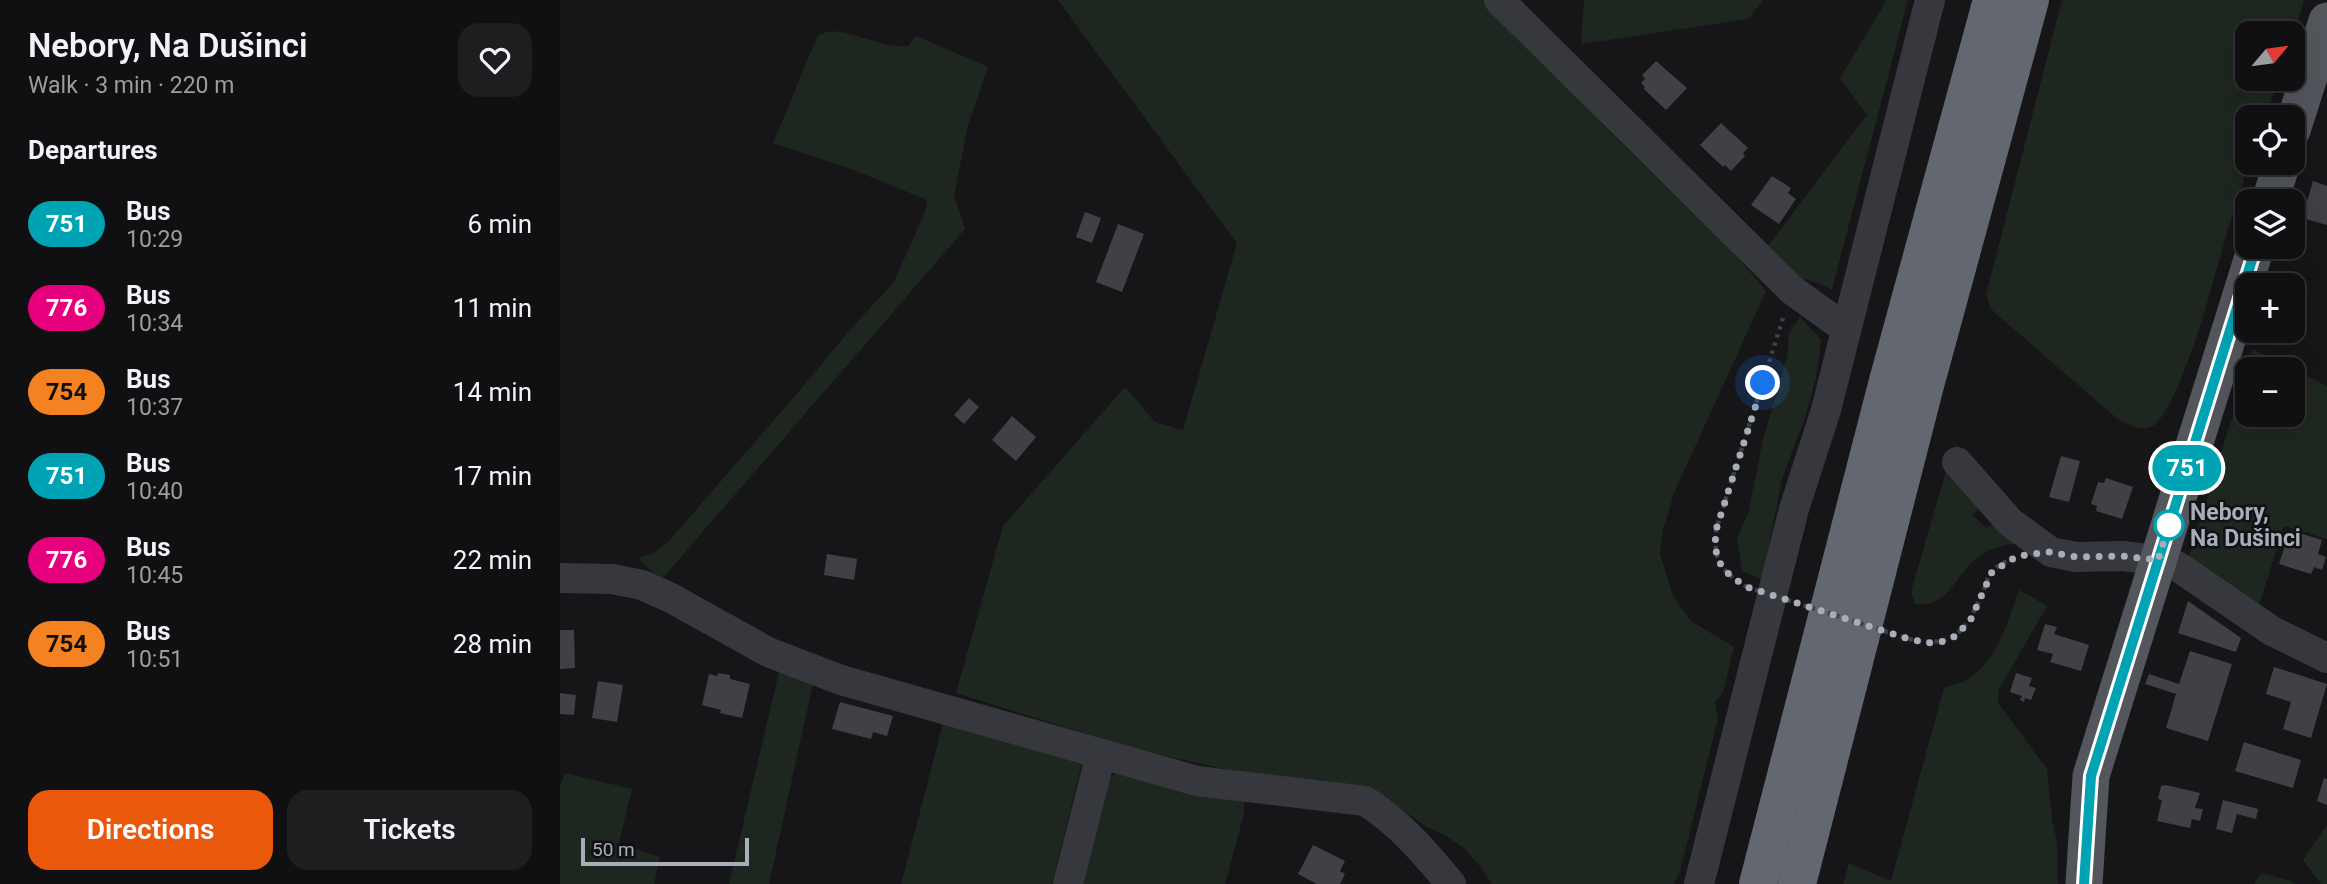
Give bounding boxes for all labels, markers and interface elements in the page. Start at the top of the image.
north arrow [2235,21,2305,91]
map controls [2235,21,2305,427]
button: heart [458,23,532,97]
text: Nebory, Na Dušinci [28,26,308,65]
text: Walk · 3 min · 220 m [28,72,234,99]
button: locate [2235,105,2305,175]
text: Departures [28,135,158,165]
button: layers [2235,189,2305,259]
text: Bus [126,196,171,226]
text: 6 min [467,209,532,239]
text: 751 [46,210,87,238]
text: 10:29 [126,226,183,253]
button: + [2235,273,2305,343]
text: Bus [126,280,171,310]
text: 11 min [453,293,532,323]
text: 776 [46,294,87,322]
text: 10:34 [126,310,183,337]
button: − [2235,357,2305,427]
text: Bus [126,364,171,394]
your location [1745,365,1780,400]
text: 14 min [453,377,532,407]
text: 754 [46,378,87,406]
text: 10:37 [126,394,183,421]
line badge: 751 [2147,445,2227,491]
text: Bus [126,448,171,478]
text: 751 [2166,454,2208,482]
text: 17 min [453,461,532,491]
text: 751 [46,462,87,490]
text: 10:40 [126,478,183,505]
place label: Nebory, Na Dušinci [2190,499,2301,552]
marker: Nebory, Na Dušinci [2154,510,2184,540]
text: Bus [126,532,171,562]
text: 22 min [453,545,532,575]
text: 776 [46,546,87,574]
text: 10:45 [126,562,183,589]
text: Bus [126,616,171,646]
text: 28 min [453,629,532,659]
text: 754 [46,630,87,658]
text: 10:51 [126,646,183,673]
button: Directions [28,790,273,870]
button: Tickets [287,790,532,870]
scale bar [581,835,749,867]
text: 50 m [592,838,635,861]

